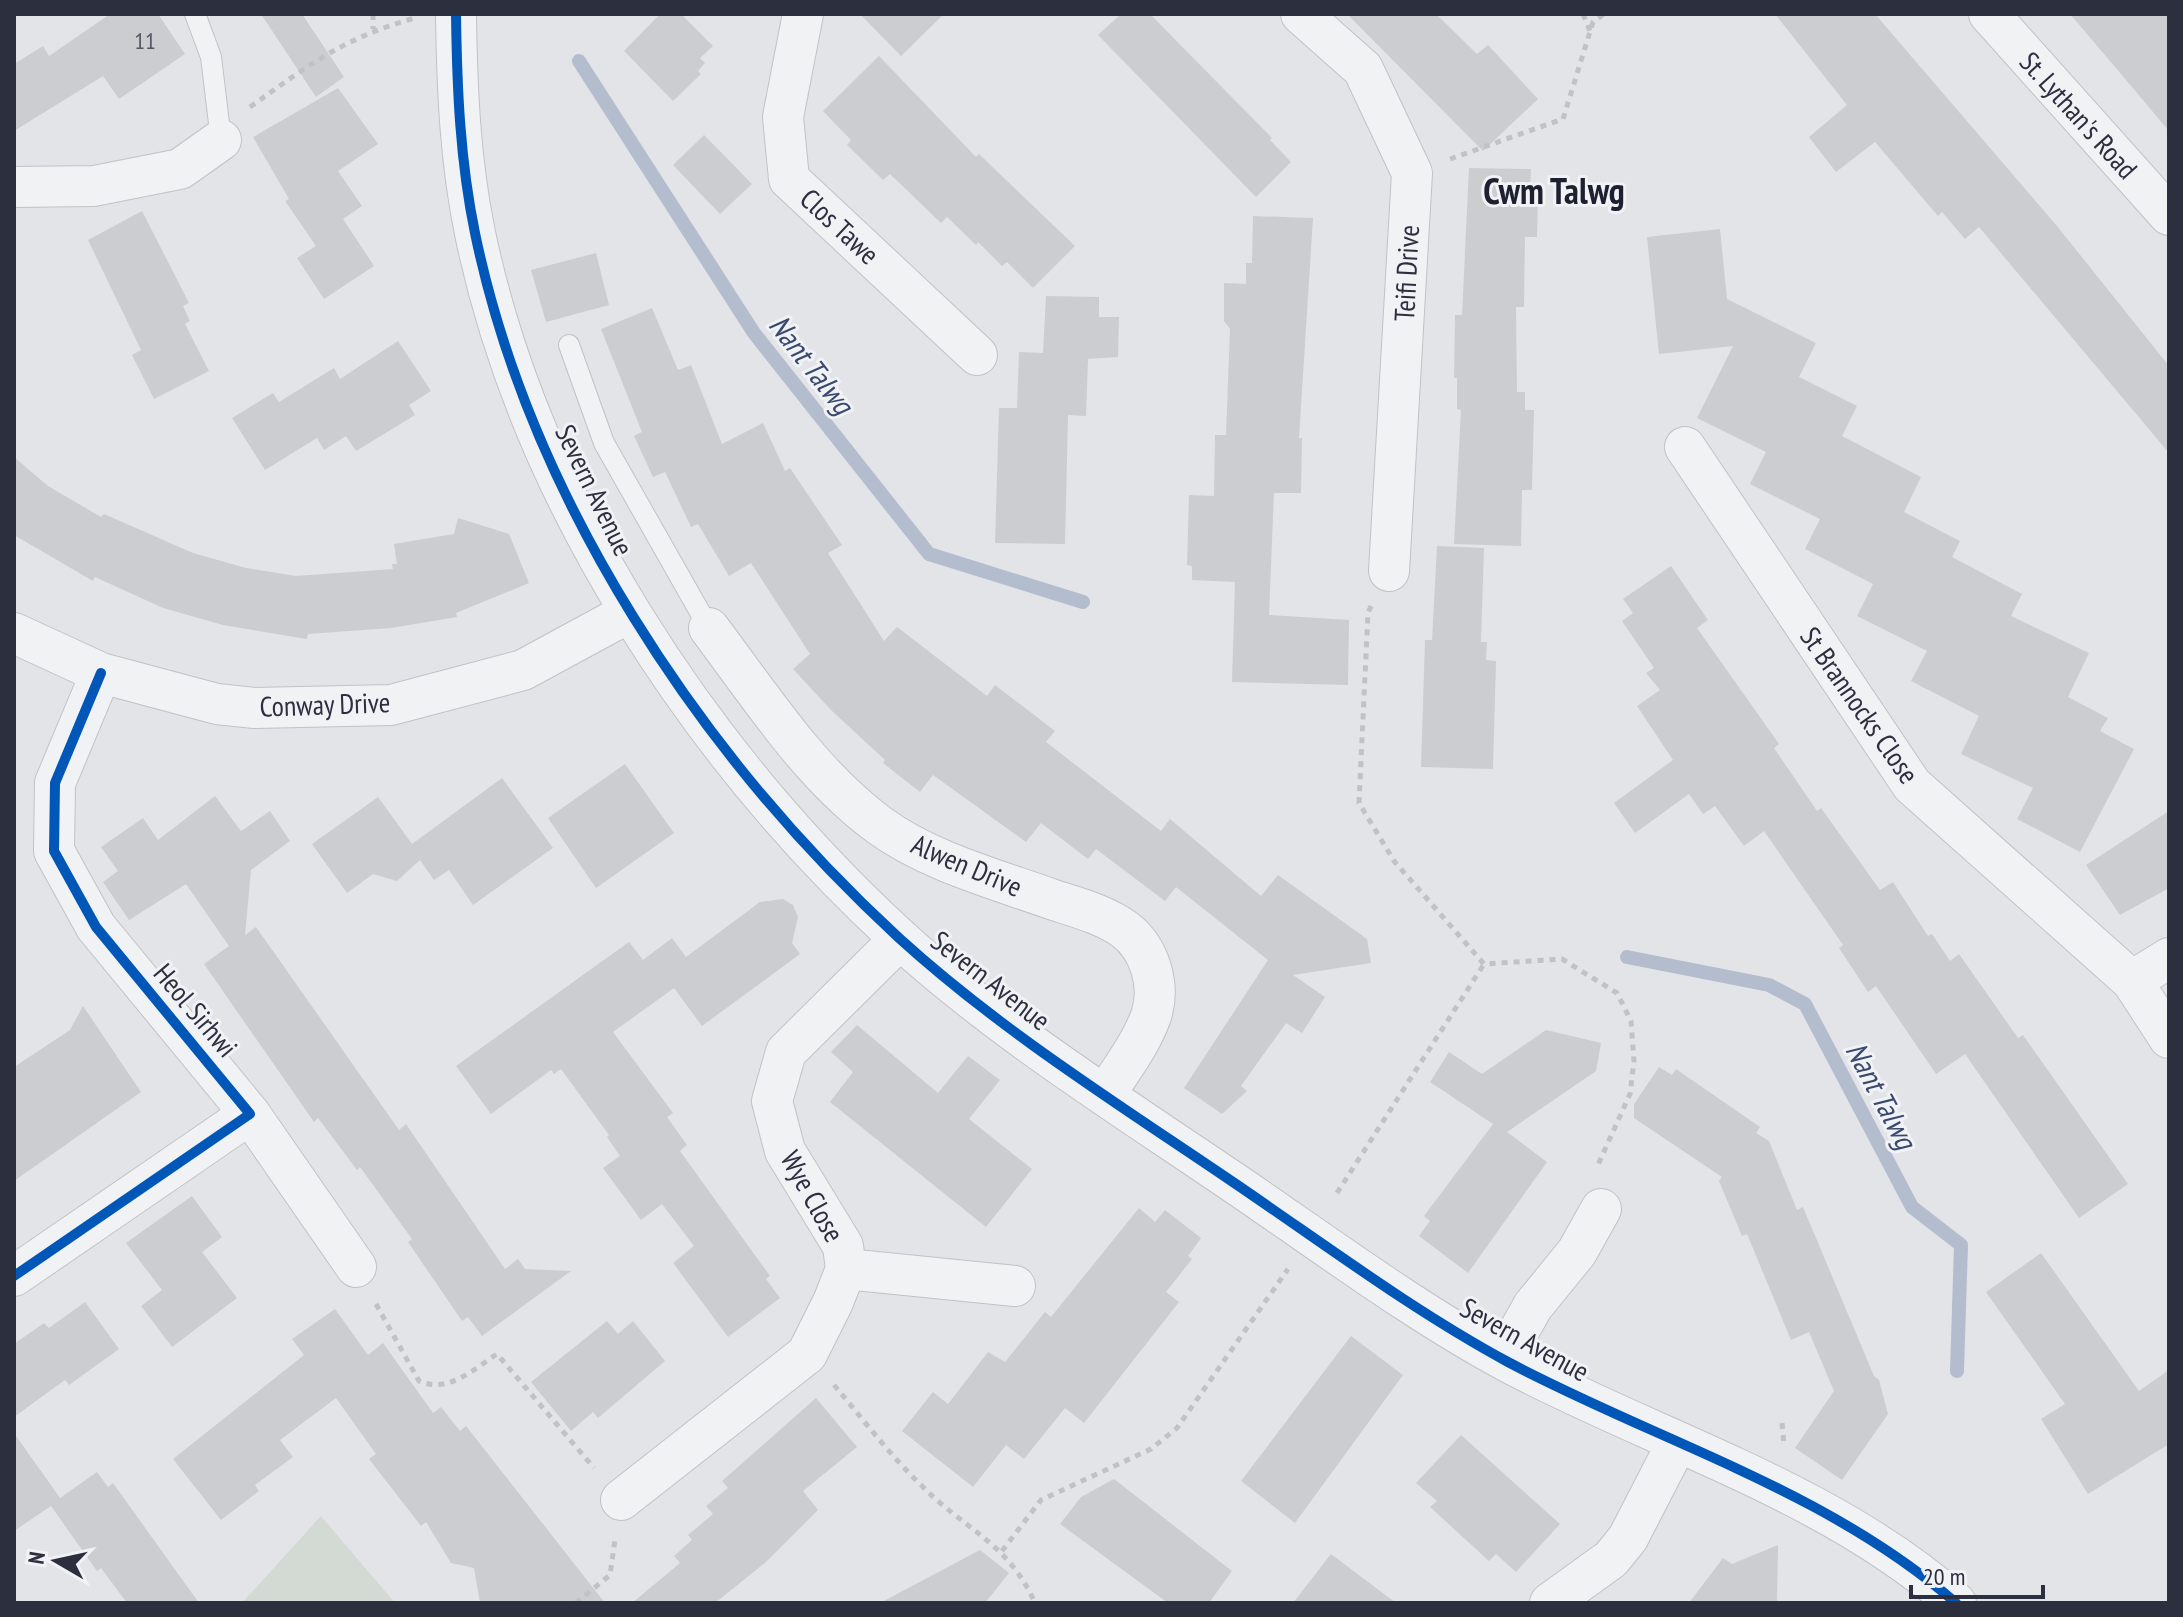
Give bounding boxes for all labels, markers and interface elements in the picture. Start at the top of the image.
house number: 11 [134,25,156,56]
street label: St. Lythan's Road [2012,44,2146,186]
district label: Cwm Talwg [1483,167,1625,214]
street label: Clos Tawe [793,180,887,272]
street label: Teifi Drive [1385,224,1427,322]
water label: Nant Talwg [761,307,864,423]
street label: Severn Avenue [547,418,643,562]
street label: St Brannocks Close [1792,619,1928,791]
street label: Conway Drive [259,683,391,725]
street label: Alwen Drive [906,825,1028,905]
street label: Severn Avenue [924,922,1058,1038]
street label: Heol Sirhwi [146,955,246,1065]
water label: Nant Talwg [1838,1035,1927,1157]
street label: Wye Close [773,1144,853,1248]
street label: Severn Avenue [1454,1289,1596,1389]
north arrow [16,1521,96,1601]
scale bar [1911,1549,2043,1599]
text: N [21,1550,51,1566]
text: 20 m [1923,1561,1965,1592]

